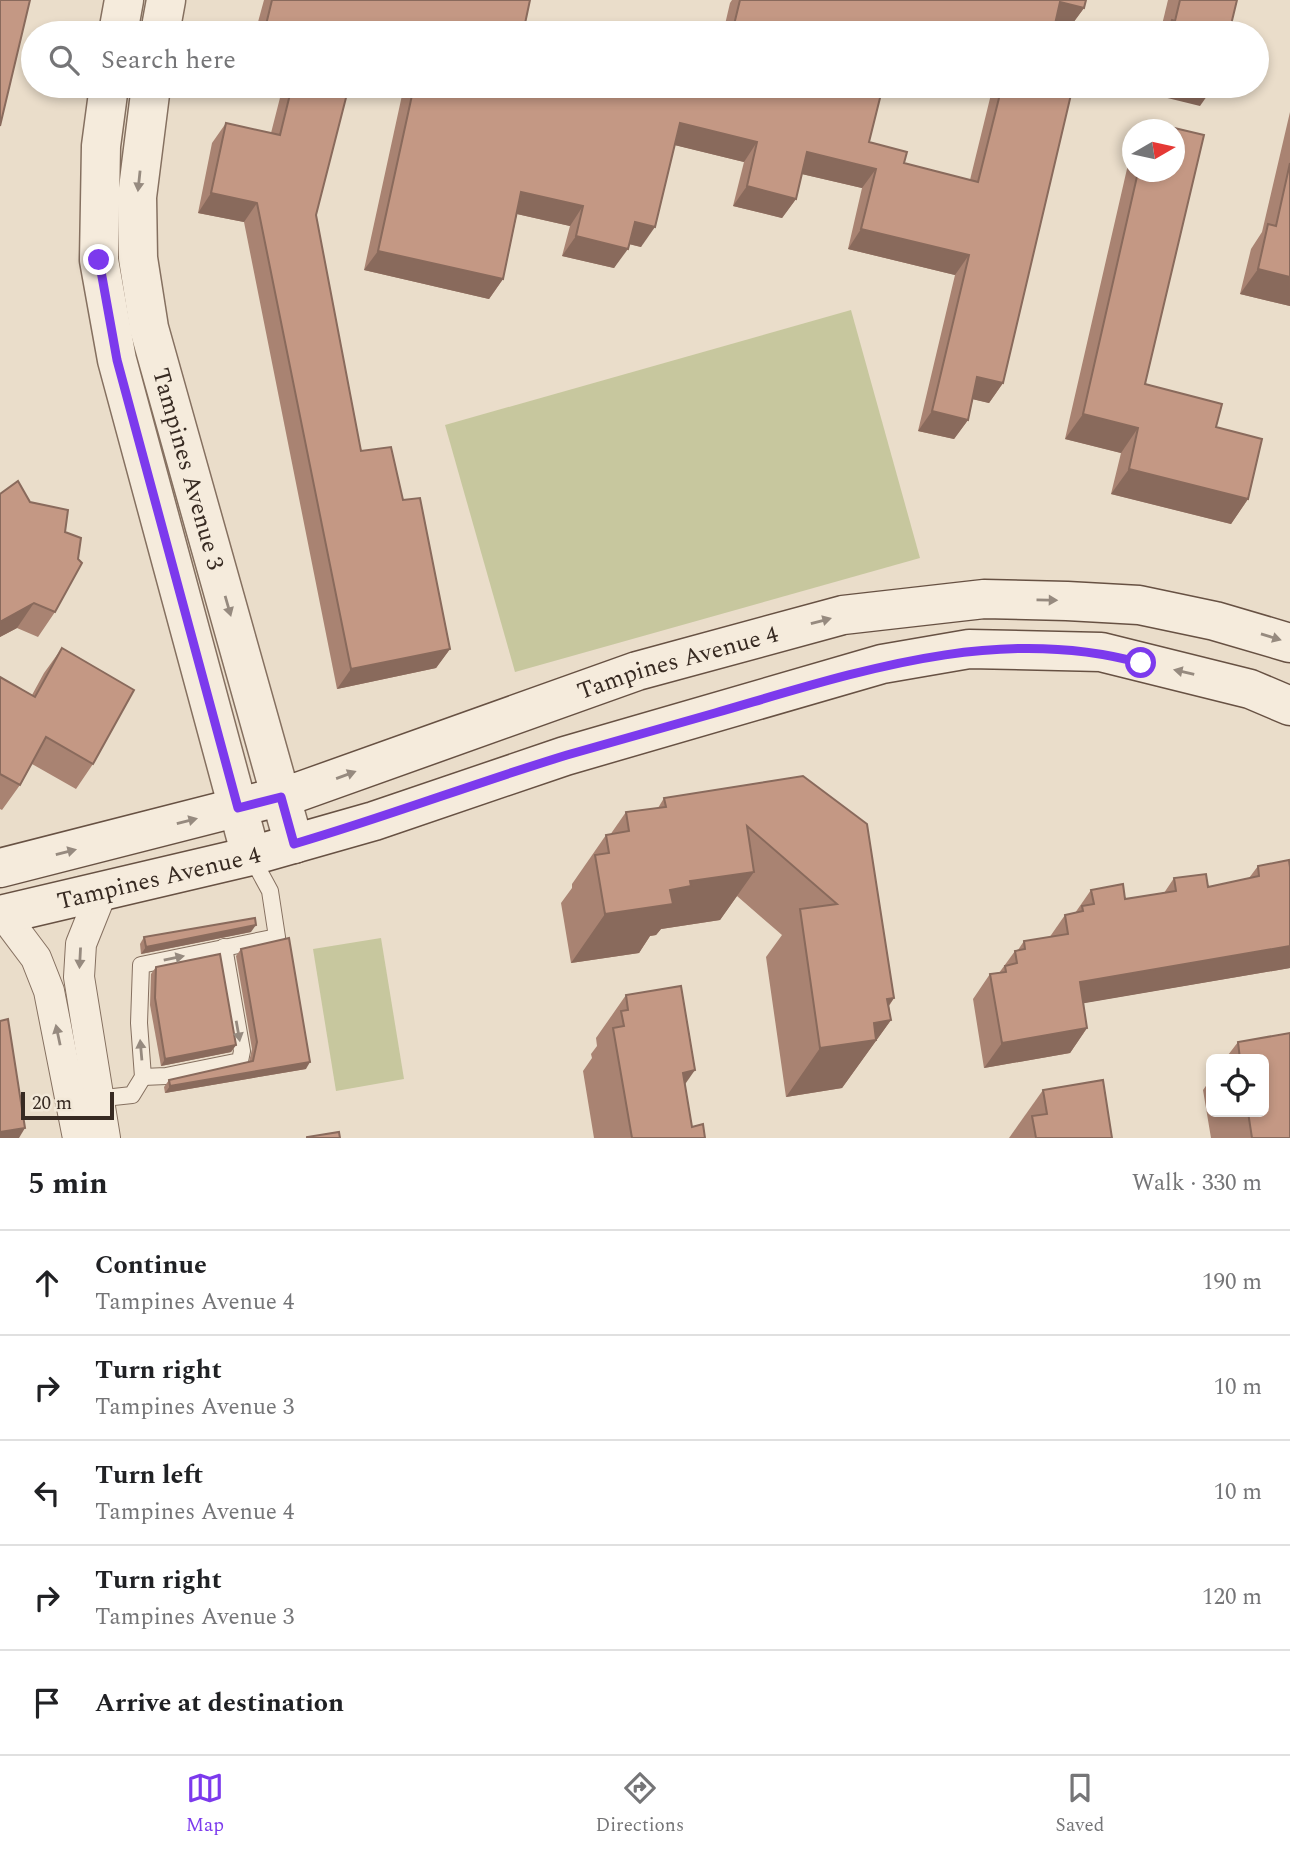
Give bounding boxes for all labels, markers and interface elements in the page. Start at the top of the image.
search box [21,21,1269,98]
text: Search here [101,40,236,80]
icon: search [45,41,83,79]
north arrow [1122,119,1185,182]
one-way arrow [133,170,144,192]
route end [83,244,114,275]
street label: Tampines Avenue 3 [142,364,233,574]
one-way arrow [1036,594,1058,606]
one-way arrow [224,595,234,616]
one-way arrow [811,615,832,625]
street label: Tampines Avenue 4 [572,616,782,710]
one-way arrow [1260,633,1281,643]
route start [1125,647,1156,678]
one-way arrow [1173,667,1195,678]
one-way arrow [336,769,357,780]
one-way arrow [176,815,198,826]
street label: Tampines Avenue 4 [54,837,265,920]
one-way arrow [55,846,77,857]
one-way arrow [75,947,86,969]
one-way arrow [163,952,185,963]
one-way arrow [233,1020,244,1042]
one-way arrow [52,1024,63,1046]
one-way arrow [135,1039,146,1061]
map controls [1206,1054,1269,1117]
button: locate [1206,1054,1269,1117]
scale bar [21,1089,114,1121]
text: 20 m [32,1089,72,1118]
text: 5 min [28,1161,108,1207]
text: Walk · 330 m [1132,1166,1262,1201]
text: Continue [95,1245,207,1285]
icon: ahead [28,1264,66,1302]
text: 190 m [1202,1265,1262,1300]
text: Tampines Avenue 4 [95,1285,294,1320]
text: Turn right [95,1350,222,1390]
icon: right [28,1369,66,1407]
text: 10 m [1213,1370,1262,1405]
text: Tampines Avenue 3 [95,1390,294,1425]
text: Turn left [95,1455,203,1495]
icon: left [28,1474,66,1512]
text: 10 m [1213,1475,1262,1510]
text: Tampines Avenue 4 [95,1495,294,1530]
text: Turn right [95,1560,222,1600]
icon: right [28,1579,66,1617]
text: 120 m [1202,1580,1262,1615]
text: Tampines Avenue 3 [95,1600,294,1635]
text: Arrive at destination [95,1683,344,1723]
icon: arrive [28,1684,66,1722]
tab: Map [186,1769,224,1840]
tab: Directions [595,1769,684,1840]
tab: Saved [1056,1769,1104,1840]

